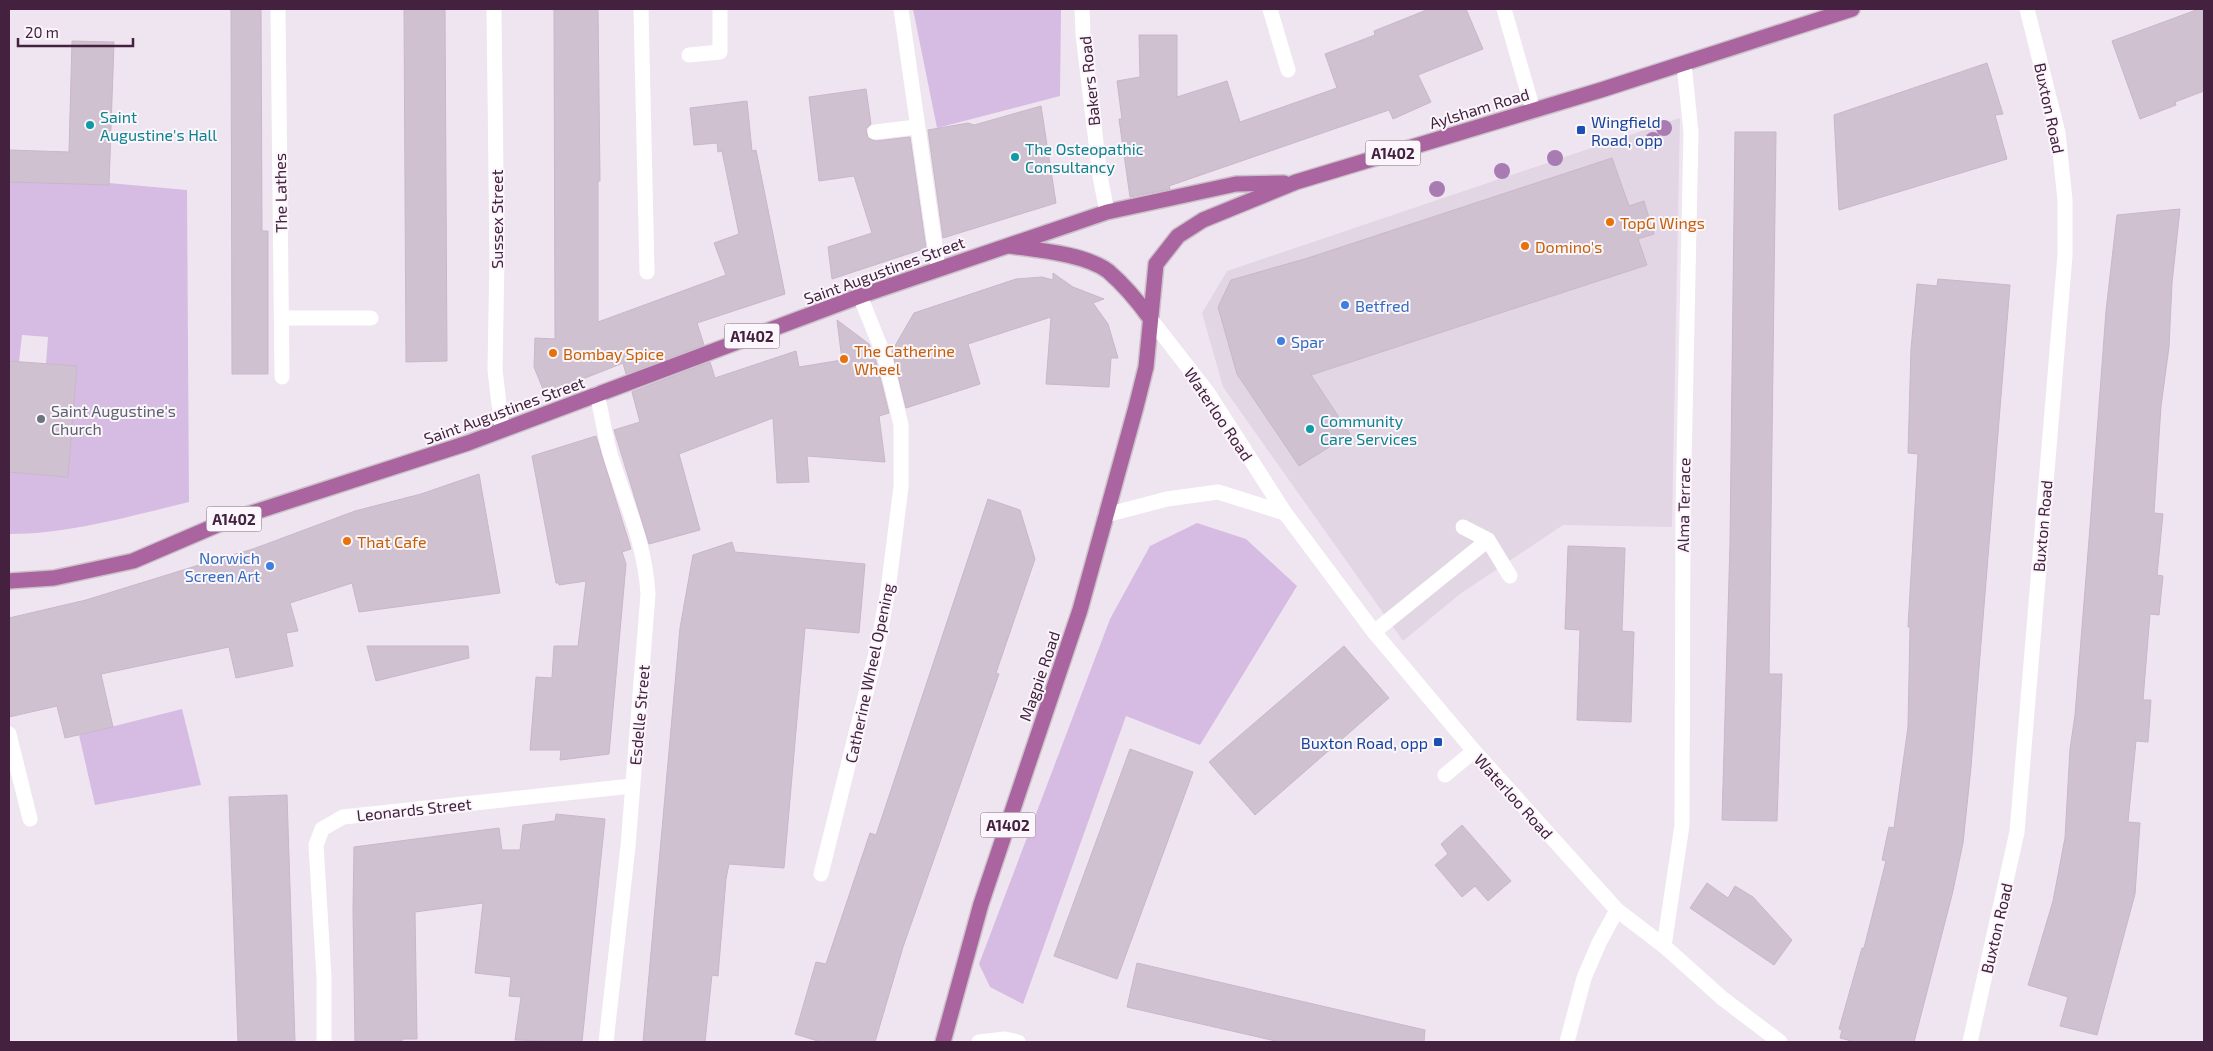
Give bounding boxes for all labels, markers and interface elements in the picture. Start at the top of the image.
scale bar [18,15,132,47]
text: 20 m [25,23,59,41]
street label: Bakers Road [1075,35,1103,127]
street label: Buxton Road [2031,61,2069,155]
street label: Aylsham Road [1427,84,1531,132]
place label: Saint Augustine's Hall [100,107,217,144]
place label: Wingfield Road, opp [1591,112,1663,149]
marker: Saint Augustine's Hall [84,119,96,131]
marker: Wingfield Road, opp [1575,124,1587,136]
place label: The Osteopathic Consultancy [1025,139,1144,176]
road number: A1402 [1366,140,1420,166]
marker: The Osteopathic Consultancy [1009,151,1021,163]
street label: The Lathes [270,153,290,233]
street label: Sussex Street [487,169,506,269]
place label: TopG Wings [1620,213,1705,232]
marker: TopG Wings [1604,216,1616,228]
street label: Saint Augustines Street [801,232,967,308]
place label: Domino's [1535,237,1602,256]
marker: Domino's [1519,240,1531,252]
place label: Betfred [1355,296,1410,315]
marker: Betfred [1339,299,1351,311]
road number: A1402 [724,324,780,348]
place label: Spar [1291,332,1325,351]
marker: Spar [1275,335,1287,347]
place label: The Catherine Wheel [854,341,955,378]
place label: Bombay Spice [563,344,664,363]
marker: Bombay Spice [547,347,559,359]
marker: The Catherine Wheel [838,353,850,365]
street label: Waterloo Road [1181,364,1257,464]
street label: Saint Augustines Street [421,372,587,448]
place label: Saint Augustine's Church [51,401,176,438]
place label: Community Care Services [1320,411,1417,448]
marker: Saint Augustine's Church [35,413,47,425]
marker: Community Care Services [1304,423,1316,435]
street label: Alma Terrace [1673,457,1693,553]
street label: Buxton Road [2029,479,2055,573]
road number: A1402 [206,506,262,532]
place label: That Cafe [357,532,427,551]
marker: That Cafe [341,535,353,547]
place label: Norwich Screen Art [185,548,260,585]
marker: Norwich Screen Art [264,560,276,572]
street label: Catherine Wheel Opening [841,581,897,765]
street label: Magpie Road [1015,628,1063,724]
street label: Esdelle Street [625,664,653,766]
place label: Buxton Road, opp [1301,733,1428,752]
marker: Buxton Road, opp [1432,736,1444,748]
street label: Waterloo Road [1471,749,1557,843]
street label: Leonards Street [356,794,472,824]
road number: A1402 [980,812,1036,838]
street label: Buxton Road [1976,881,2016,975]

